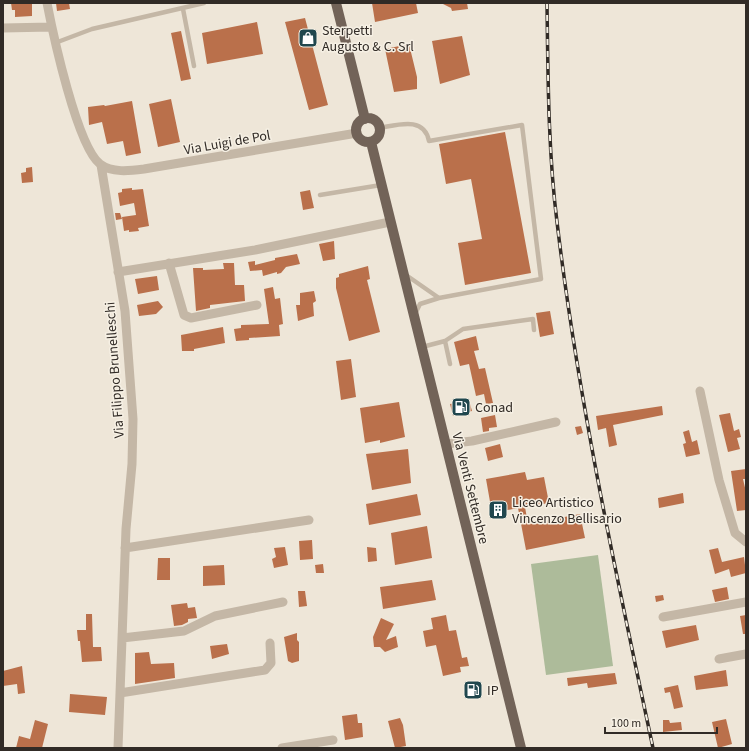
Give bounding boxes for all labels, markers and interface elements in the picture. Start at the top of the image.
place label: Sterpetti Augusto & C. Srl [322,21,414,57]
shop icon: Sterpetti Augusto & C. Srl [297,27,319,49]
street label: Via Luigi de Pol [182,125,273,160]
street label: Via Filippo Brunelleschi [100,301,130,439]
fuel station icon: Conad [450,396,472,418]
place label: Conad [475,398,513,418]
street label: Via Venti Settembre [446,430,494,546]
place label: Liceo Artistico Vincenzo Bellisario [512,493,622,529]
building icon: Liceo Artistico Vincenzo Bellisario [487,499,509,521]
fuel station icon: IP [462,679,484,701]
place label: IP [487,681,499,701]
scale bar [605,709,717,735]
text: 100 m [611,715,641,732]

